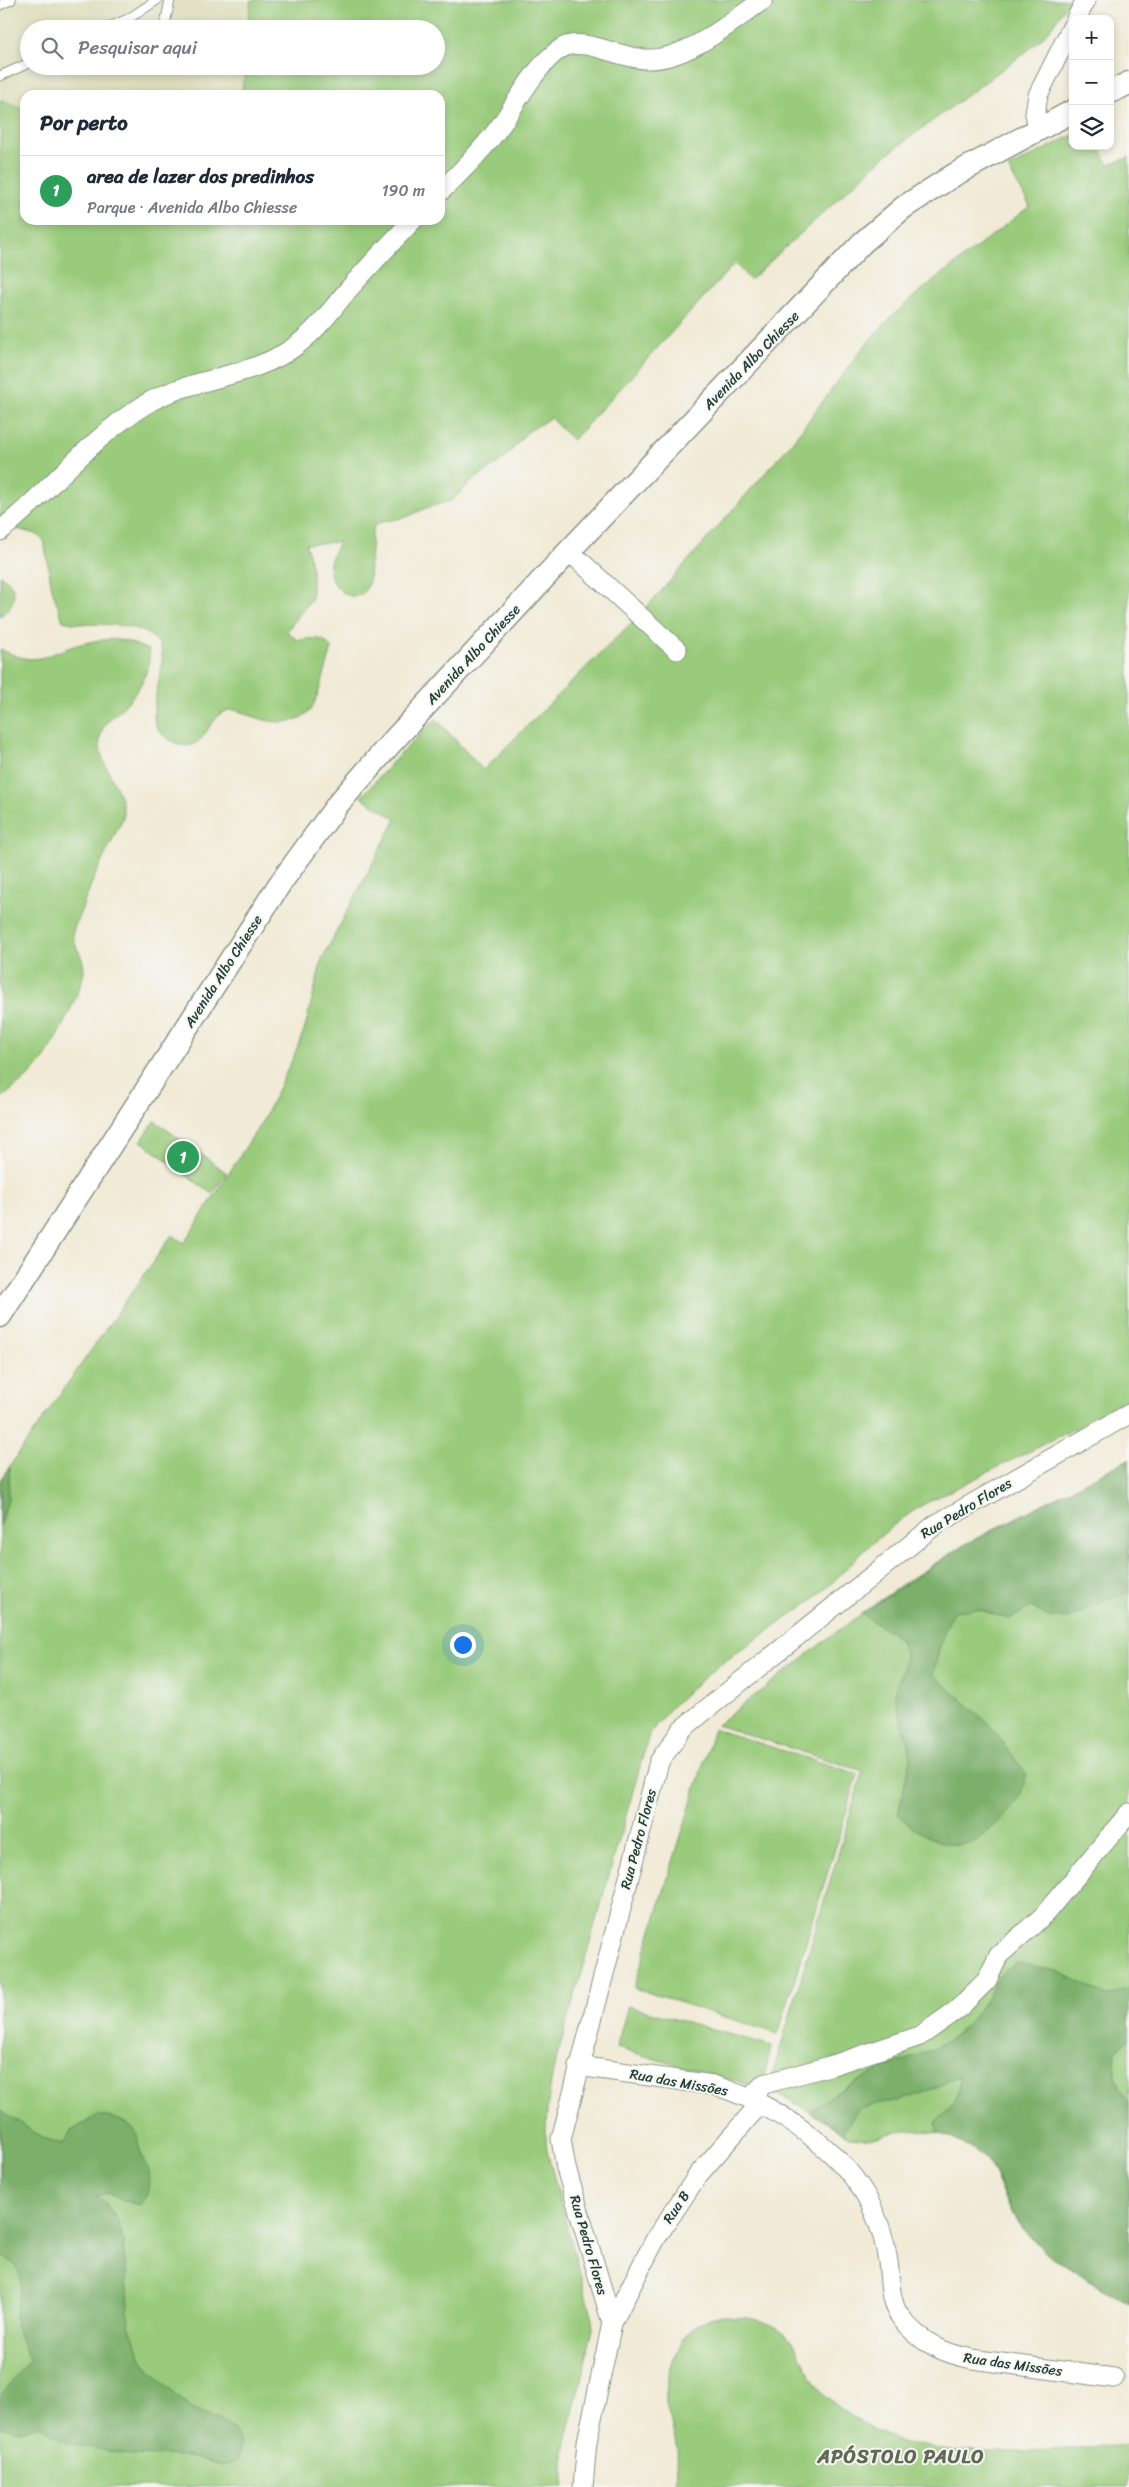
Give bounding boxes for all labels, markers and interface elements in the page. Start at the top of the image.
map controls [1069,15,1114,150]
button: + [1069,15,1114,60]
search box [20,20,445,75]
text: Pesquisar aqui [78,31,197,64]
icon: search [38,34,66,62]
button: − [1069,60,1114,105]
text: Por perto [40,104,128,142]
button: layers [1069,105,1114,150]
text: area de lazer dos predinhos [87,160,314,193]
text: 1 [53,176,59,205]
text: 190 m [382,176,425,205]
text: Parque · Avenida Albo Chiesse [87,193,297,222]
street label: Avenida Albo Chiesse [696,305,806,417]
street label: Avenida Albo Chiesse [419,598,527,711]
street label: Avenida Albo Chiesse [177,910,269,1034]
pin: 1 [167,1138,199,1176]
street label: Rua Pedro Flores [916,1471,1017,1546]
your location [450,1632,476,1658]
street label: Rua Pedro Flores [613,1786,664,1892]
street label: Rua das Missões [628,2062,731,2104]
street label: Rua B [656,2185,697,2229]
street label: Rua Pedro Flores [562,2192,615,2299]
street label: Rua das Missões [962,2345,1064,2384]
district label: APÓSTOLO PAULO [816,2440,985,2473]

